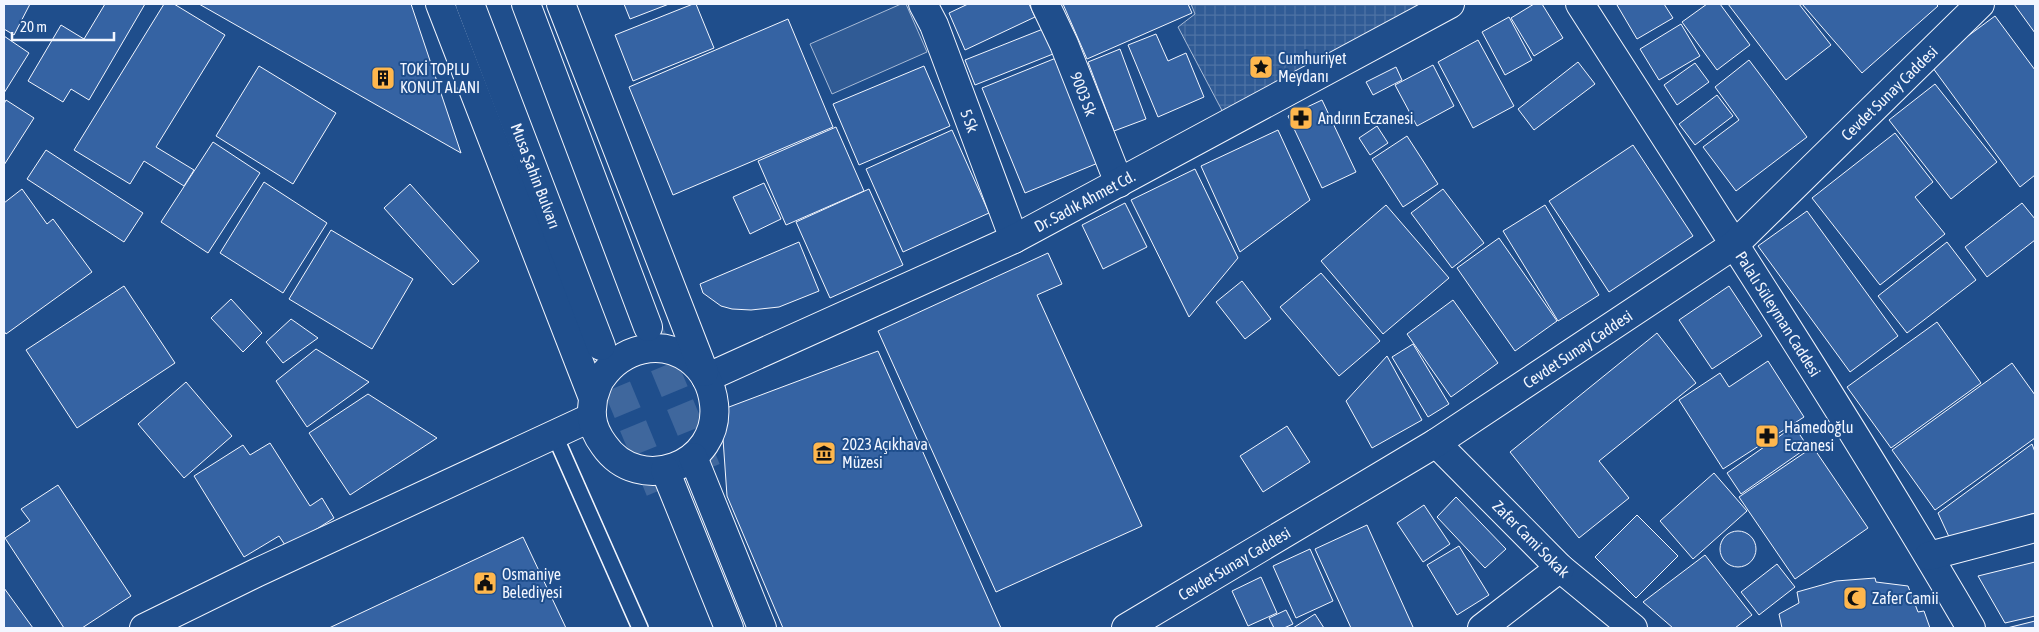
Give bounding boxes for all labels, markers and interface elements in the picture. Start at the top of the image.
scale bar [12,10,115,42]
text: 20 m [20,18,47,35]
street label: Cevdet Sunay Caddesi [1837,42,1941,144]
place label: Cumhuriyet Meydanı [1278,49,1347,86]
place icon: Cumhuriyet Meydanı [1248,54,1274,80]
place label: TOKİ TOPLU KONUT ALANI [400,60,480,96]
building icon: TOKİ TOPLU KONUT ALANI [370,65,396,91]
street label: 9003 Sk [1067,69,1101,119]
pharmacy icon: Andırın Eczanesi [1288,105,1314,131]
street label: 5 Sk [957,107,982,135]
place label: Andırın Eczanesi [1318,109,1414,127]
street label: Musa Şahin Bulvarı [508,121,564,231]
street label: Dr. Sadık Ahmet Cd. [1031,167,1138,235]
street label: Palalı Süleyman Caddesi [1732,248,1825,380]
street label: Cevdet Sunay Caddesi [1520,306,1636,392]
place label: Hamedoğlu Eczanesi [1784,418,1853,454]
pharmacy icon: Hamedoğlu Eczanesi [1754,423,1780,449]
place label: 2023 Açıkhava Müzesi [842,435,928,471]
museum icon: 2023 Açıkhava Müzesi [811,440,837,466]
street label: Zafer Cami Sokak [1489,497,1573,581]
street label: Cevdet Sunay Caddesi [1175,523,1293,604]
place label: Osmaniye Belediyesi [502,565,562,602]
public building icon: Osmaniye Belediyesi [472,570,498,596]
mosque icon: Zafer Camii [1842,585,1868,611]
place label: Zafer Camii [1872,589,1939,607]

